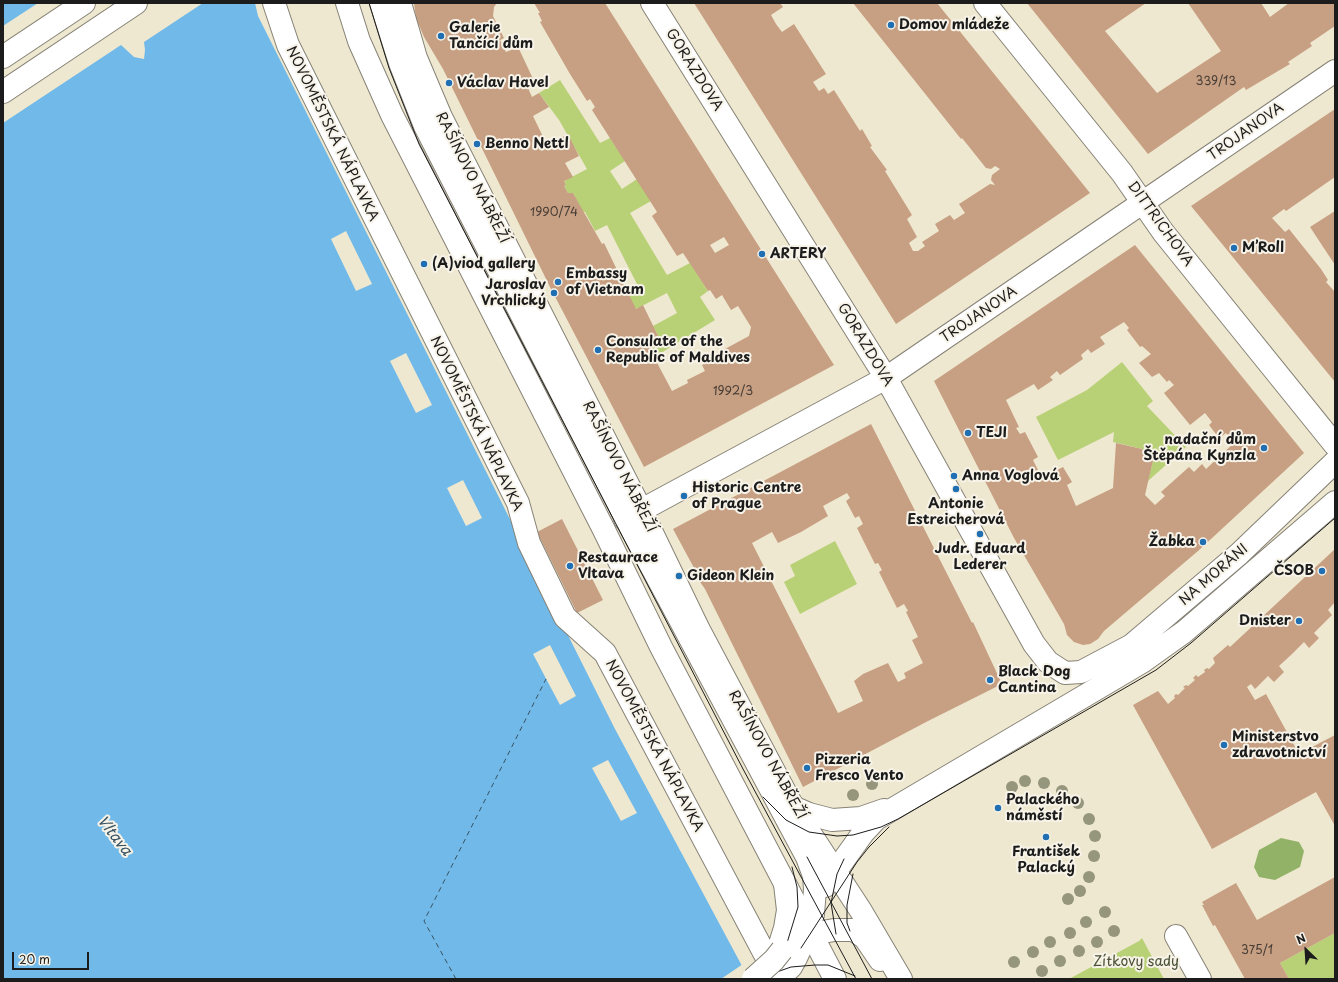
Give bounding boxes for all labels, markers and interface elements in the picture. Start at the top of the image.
place label: Domov mládeže [899,17,1009,33]
place label: Galerie Tančící dům [449,20,533,52]
marker: Domov mládeže [886,20,896,30]
street label: GORAZDOVA [662,26,726,114]
marker: Galerie Tančící dům [436,31,446,41]
street label: NOVOMĚSTSKÁ NÁPLAVKA [282,44,382,224]
place label: Václav Havel [457,75,548,91]
house number: 339/13 [1196,75,1236,89]
marker: Václav Havel [444,78,454,88]
street label: TROJANOVA [1205,100,1287,164]
street label: RAŠÍNOVO NÁBŘEŽÍ [432,110,512,246]
place label: Benno Nettl [485,136,569,152]
marker: Benno Nettl [472,139,482,149]
street label: DITTRICHOVA [1124,178,1196,270]
house number: 1990/74 [530,206,578,220]
place label: M’Roll [1242,240,1284,256]
marker: M’Roll [1229,243,1239,253]
place label: ARTERY [770,246,826,262]
marker: ARTERY [757,249,767,259]
place label: (A)viod gallery [432,256,536,272]
marker: (A)viod gallery [419,259,429,269]
place label: Embassy of Vietnam [566,266,644,298]
place label: Jaroslav Vrchlický [481,277,546,310]
marker: Embassy of Vietnam [553,277,563,287]
street label: TROJANOVA [937,283,1021,347]
marker: Jaroslav Vrchlický [549,288,559,298]
street label: GORAZDOVA [834,300,896,390]
street label: NOVOMĚSTSKÁ NÁPLAVKA [426,334,526,514]
place label: Consulate of the Republic of Maldives [606,334,750,366]
marker: Consulate of the Republic of Maldives [593,345,603,355]
house number: 1992/3 [713,385,753,399]
street label: RAŠÍNOVO NÁBŘEŽÍ [579,399,659,535]
place label: TEJI [976,425,1007,441]
marker: TEJI [963,428,973,438]
place label: nadační dům Štěpána Kynzla [1143,432,1256,464]
marker: nadační dům Štěpána Kynzla [1259,443,1269,453]
place label: Anna Voglová [962,468,1059,484]
marker: Anna Voglová [949,471,959,481]
place label: Historic Centre of Prague [692,480,801,512]
marker: Antonie Estreicherová [951,484,961,494]
marker: Historic Centre of Prague [679,491,689,501]
place label: Antonie Estreicherová [907,496,1005,528]
marker: Judr. Eduard Lederer [975,529,985,539]
place label: Žabka [1149,534,1195,550]
marker: Žabka [1198,537,1208,547]
place label: Judr. Eduard Lederer [934,541,1026,574]
street label: NA MORÁNI [1176,541,1252,609]
place label: Restaurace Vltava [578,550,658,582]
marker: Restaurace Vltava [565,561,575,571]
place label: ČSOB [1274,563,1314,579]
marker: ČSOB [1317,566,1327,576]
place label: Gideon Klein [687,568,774,584]
marker: Gideon Klein [674,571,684,581]
place label: Dnister [1239,613,1291,629]
marker: Dnister [1294,616,1304,626]
street label: NOVOMĚSTSKÁ NÁPLAVKA [601,657,707,835]
place label: Black Dog Cantina [998,664,1070,696]
marker: Black Dog Cantina [985,675,995,685]
street label: RAŠÍNOVO NÁBŘEŽÍ [724,687,810,823]
place label: Ministerstvo zdravotnictví [1232,729,1326,762]
marker: Ministerstvo zdravotnictví [1219,740,1229,750]
place label: Pizzeria Fresco Vento [815,752,904,784]
marker: Pizzeria Fresco Vento [802,763,812,773]
place label: Palackého náměstí [1006,792,1079,824]
marker: Palackého náměstí [993,803,1003,813]
water label: Vltava [93,813,135,859]
marker: František Palacký [1041,832,1051,842]
place label: František Palacký [1012,844,1080,876]
text: N [1293,929,1308,948]
north arrow [1286,930,1326,970]
scale bar [14,944,91,970]
house number: 375/1 [1241,944,1273,958]
text: 20 m [19,950,50,968]
park label: Zítkovy sady [1093,954,1179,970]

